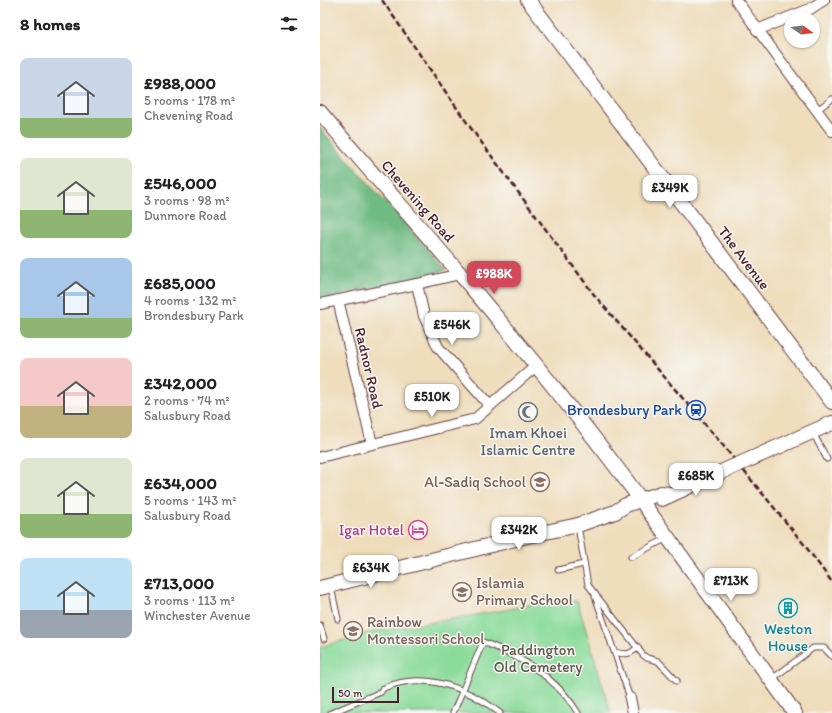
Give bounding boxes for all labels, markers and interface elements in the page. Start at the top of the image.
north arrow [784,12,820,48]
map controls [784,12,820,48]
icon: filters [278,13,300,35]
text: 8 homes [20,14,80,34]
text: £988,000 [144,73,216,93]
icon: home [52,74,100,122]
text: 5 rooms · 178 m² [144,93,235,108]
text: Chevening Road [144,108,233,123]
street label: Chevening Road [377,156,459,246]
text: £546,000 [144,173,217,193]
icon: home [52,174,100,222]
pin: £349K [642,175,698,209]
text: £349K [652,180,688,195]
text: 3 rooms · 98 m² [144,193,230,208]
text: Dunmore Road [144,208,227,223]
street label: The Avenue [714,223,774,293]
pin: £988K [466,261,522,295]
text: £988K [476,266,512,281]
text: £685,000 [144,273,216,293]
icon: home [52,274,100,322]
text: 4 rooms · 132 m² [144,293,236,308]
text: Brondesbury Park [144,308,244,323]
pin: £546K [424,312,480,346]
text: £546K [434,317,470,332]
street label: Radnor Road [351,326,387,411]
text: £342,000 [144,373,217,393]
icon: home [52,374,100,422]
pin: £510K [404,384,460,418]
text: £510K [414,389,450,404]
text: 2 rooms · 74 m² [144,393,230,408]
station icon: Brondesbury Park [685,399,707,421]
mosque icon: Imam Khoei Islamic Centre [517,401,539,423]
place label: Brondesbury Park [567,401,682,419]
text: Salusbury Road [144,408,231,423]
place label: Imam Khoei Islamic Centre [481,424,575,459]
pin: £685K [668,463,724,497]
text: £685K [678,468,714,483]
school or university icon: Al-Sadiq School [529,471,551,493]
text: £634,000 [144,473,217,493]
place label: Al-Sadiq School [424,473,527,491]
icon: home [52,474,100,522]
text: 5 rooms · 143 m² [144,493,236,508]
text: Salusbury Road [144,508,231,523]
pin: £342K [491,517,547,551]
hotel icon: Igar Hotel [407,519,429,541]
place label: Igar Hotel [339,521,405,539]
text: £342K [501,522,538,537]
pin: £634K [343,555,399,589]
text: £634K [352,560,390,575]
pin: £713K [703,568,759,602]
text: £713,000 [144,573,214,593]
text: £713K [714,573,748,588]
icon: home [52,574,100,622]
place label: Islamia Primary School [476,574,574,609]
school or university icon: Islamia Primary School [451,581,473,603]
text: 3 rooms · 113 m² [144,593,235,608]
building icon: Weston House [777,597,799,619]
text: Winchester Avenue [144,608,250,623]
place label: Rainbow Montessori School [367,613,485,648]
school or university icon: Rainbow Montessori School [342,620,364,642]
place label: Weston House [764,620,812,655]
park label: Paddington Old Cemetery [494,641,582,676]
scale bar [332,685,399,704]
text: 50 m [338,687,362,700]

